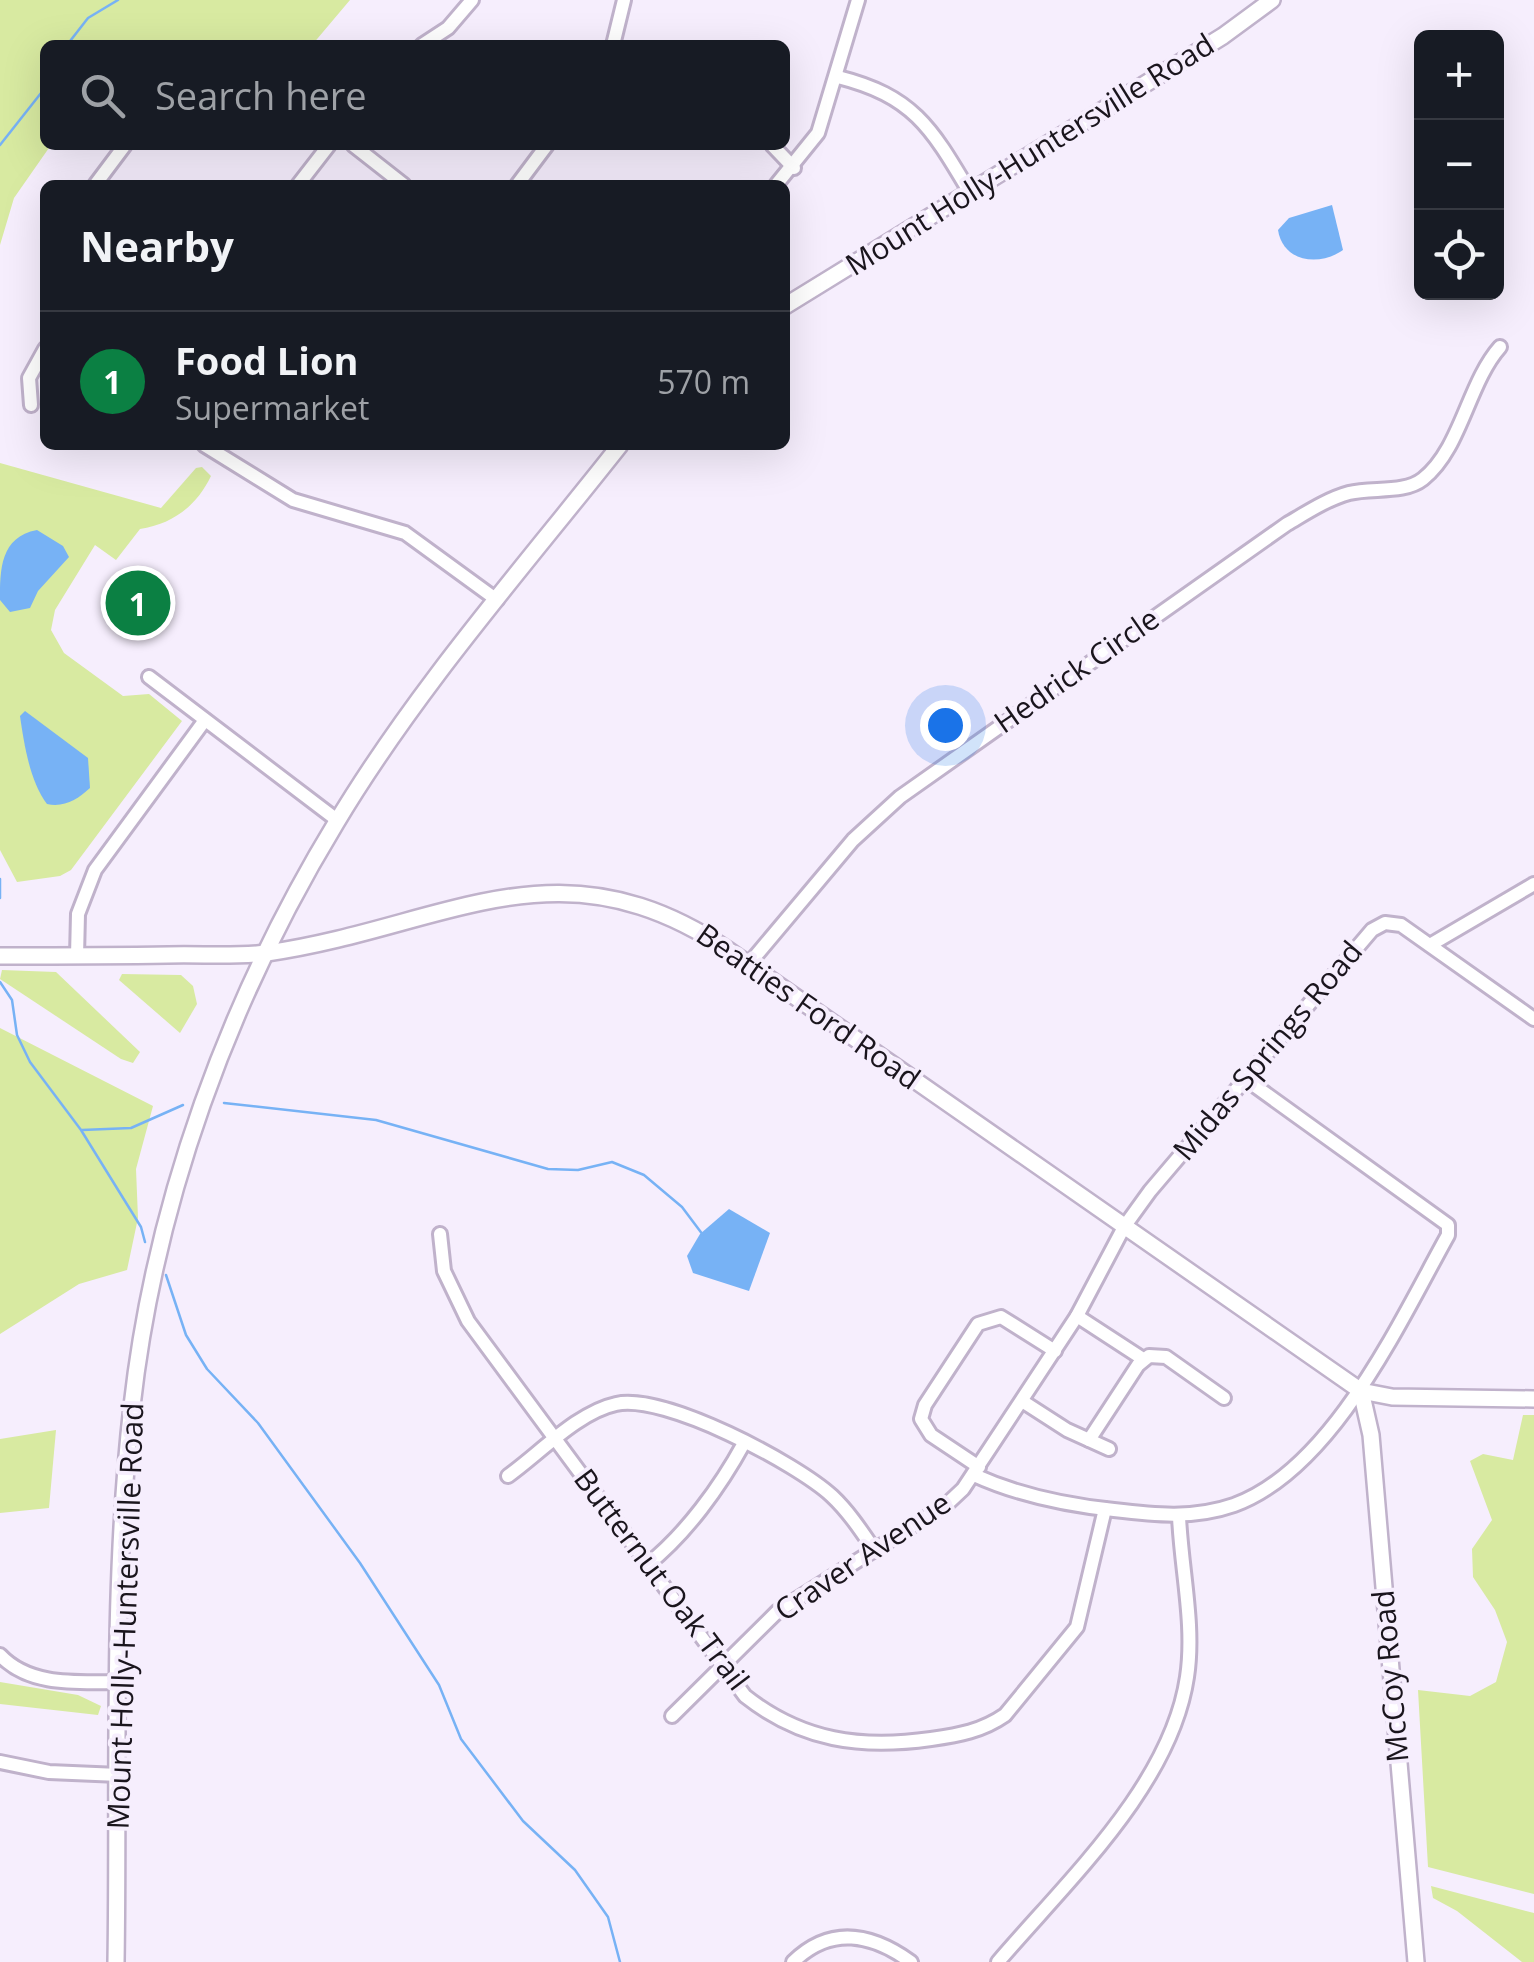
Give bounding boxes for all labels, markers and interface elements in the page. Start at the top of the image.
street label: Mount Holly-Huntersville Road [837,23,1221,284]
map controls [1414,30,1504,300]
button: + [1414,30,1504,120]
search box [40,40,790,150]
icon: search [75,68,130,123]
text: Search here [155,69,367,121]
button: − [1414,120,1504,210]
button: locate [1414,210,1504,300]
text: Nearby [80,217,234,274]
text: Food Lion [175,334,358,386]
text: 1 [103,360,122,403]
text: 570 m [657,360,750,403]
text: Supermarket [175,386,369,429]
pin: 1 [106,566,170,640]
street label: Hedrick Circle [985,598,1167,742]
your location [920,700,971,751]
street label: Beatties Ford Road [689,913,929,1098]
street label: Midas Springs Road [1163,932,1371,1168]
street label: Mount Holly-Huntersville Road [97,1402,152,1830]
street label: Butternut Oak Trail [565,1460,759,1698]
street label: Craver Avenue [766,1482,958,1630]
street label: McCoy Road [1362,1588,1417,1764]

